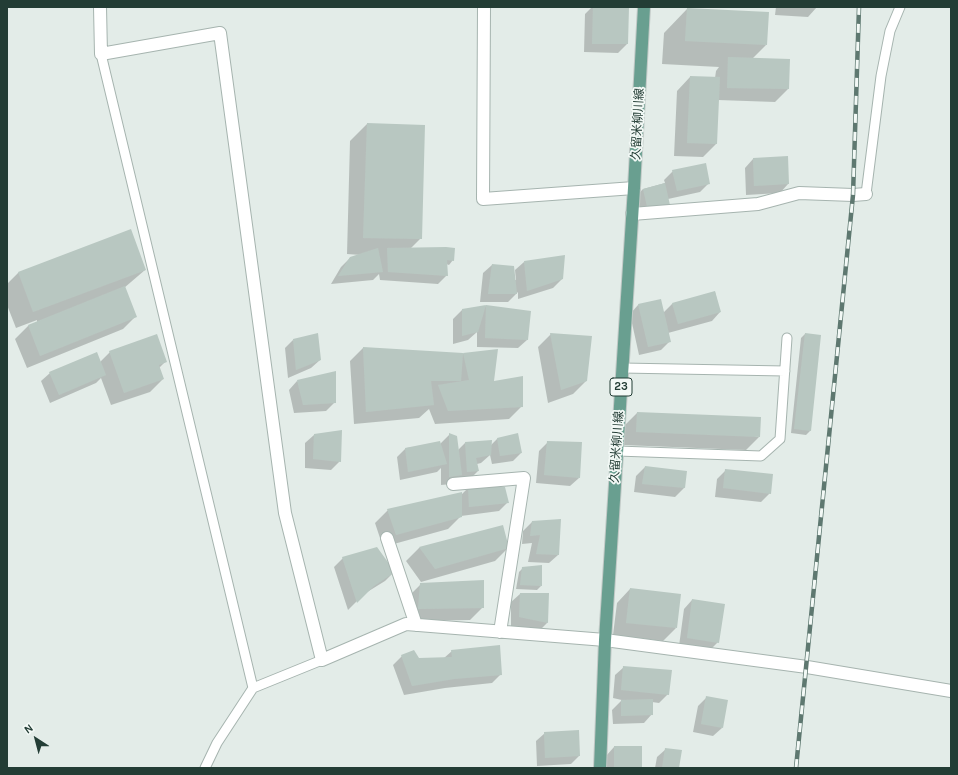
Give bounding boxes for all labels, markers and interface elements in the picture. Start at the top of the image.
street label: 久留米柳川線 [629,88,647,160]
road number: 23 [610,378,632,396]
street label: 久留米柳川線 [607,411,627,483]
north arrow [16,719,56,759]
text: N [22,721,36,736]

